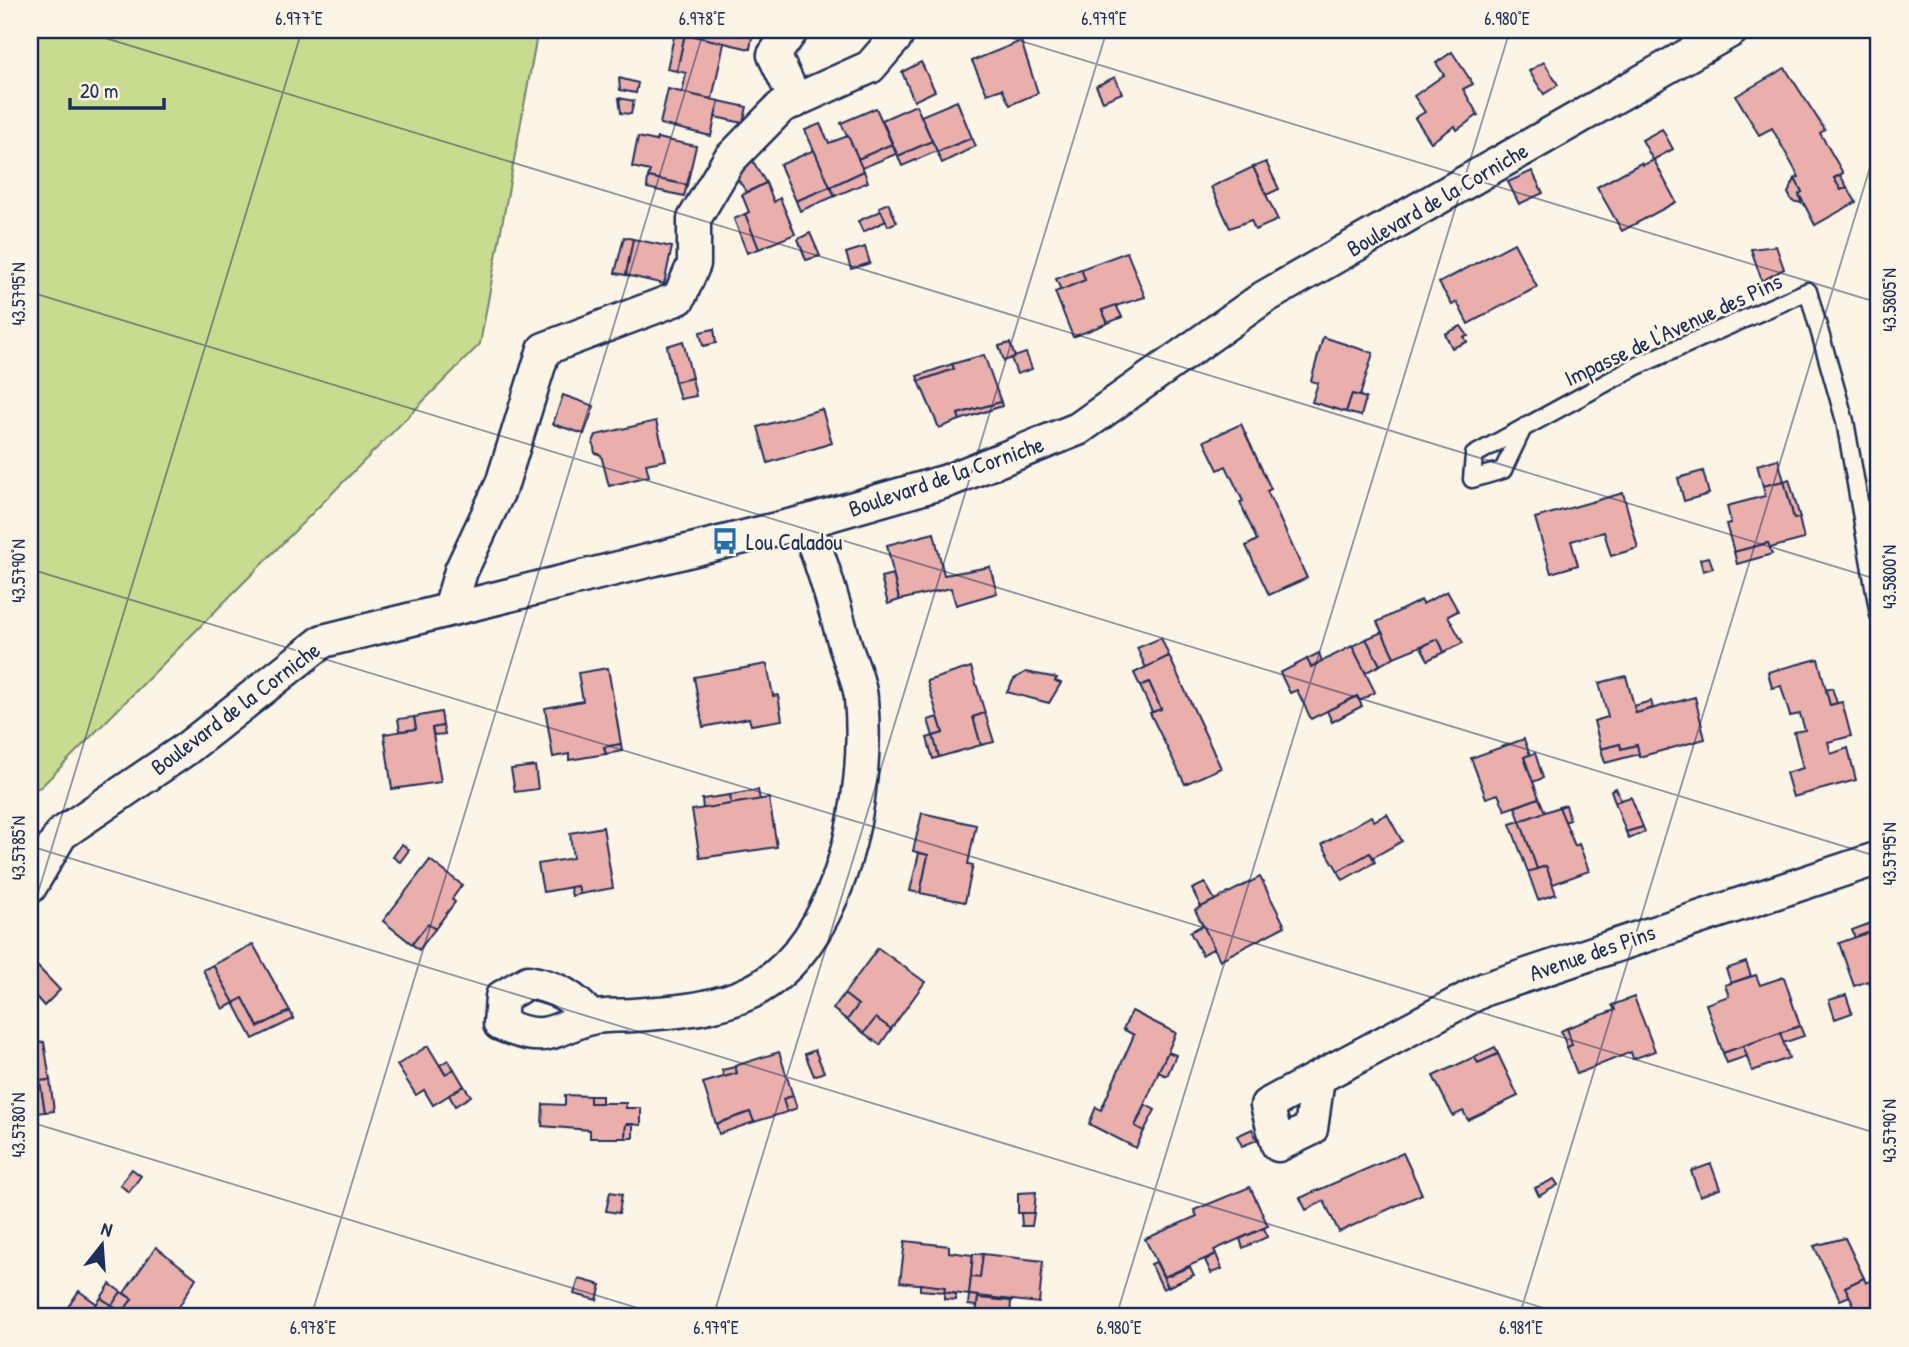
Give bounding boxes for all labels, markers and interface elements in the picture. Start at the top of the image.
text: 6.977°E [275,6,323,31]
text: 6.978°E [679,6,725,31]
text: 6.979°E [1081,6,1127,31]
text: 6.980°E [1484,6,1530,31]
scale bar [70,66,164,110]
text: 20 m [80,76,118,105]
street label: Boulevard de la Corniche [1341,134,1533,264]
text: 43.5795°N [6,262,31,326]
street label: Impasse de l'Avenue des Pins [1559,265,1787,393]
text: 43.5805°N [1877,268,1902,332]
street label: Boulevard de la Corniche [844,428,1048,524]
bus stop icon: Lou Caladou [710,526,740,556]
place label: Lou Caladou [746,526,843,557]
text: 43.5790°N [6,539,31,603]
text: 43.5800°N [1877,545,1902,609]
street label: Boulevard de la Corniche [144,634,326,782]
text: 43.5785°N [6,816,31,880]
text: 43.5795°N [1877,822,1902,886]
street label: Avenue des Pins [1525,916,1659,988]
text: 43.5780°N [6,1093,31,1157]
text: 43.5790°N [1877,1099,1902,1163]
north arrow [66,1210,136,1280]
text: N [98,1215,116,1243]
text: 6.978°E [290,1315,336,1340]
text: 6.979°E [693,1315,739,1340]
text: 6.980°E [1096,1315,1142,1340]
text: 6.981°E [1499,1315,1543,1340]

